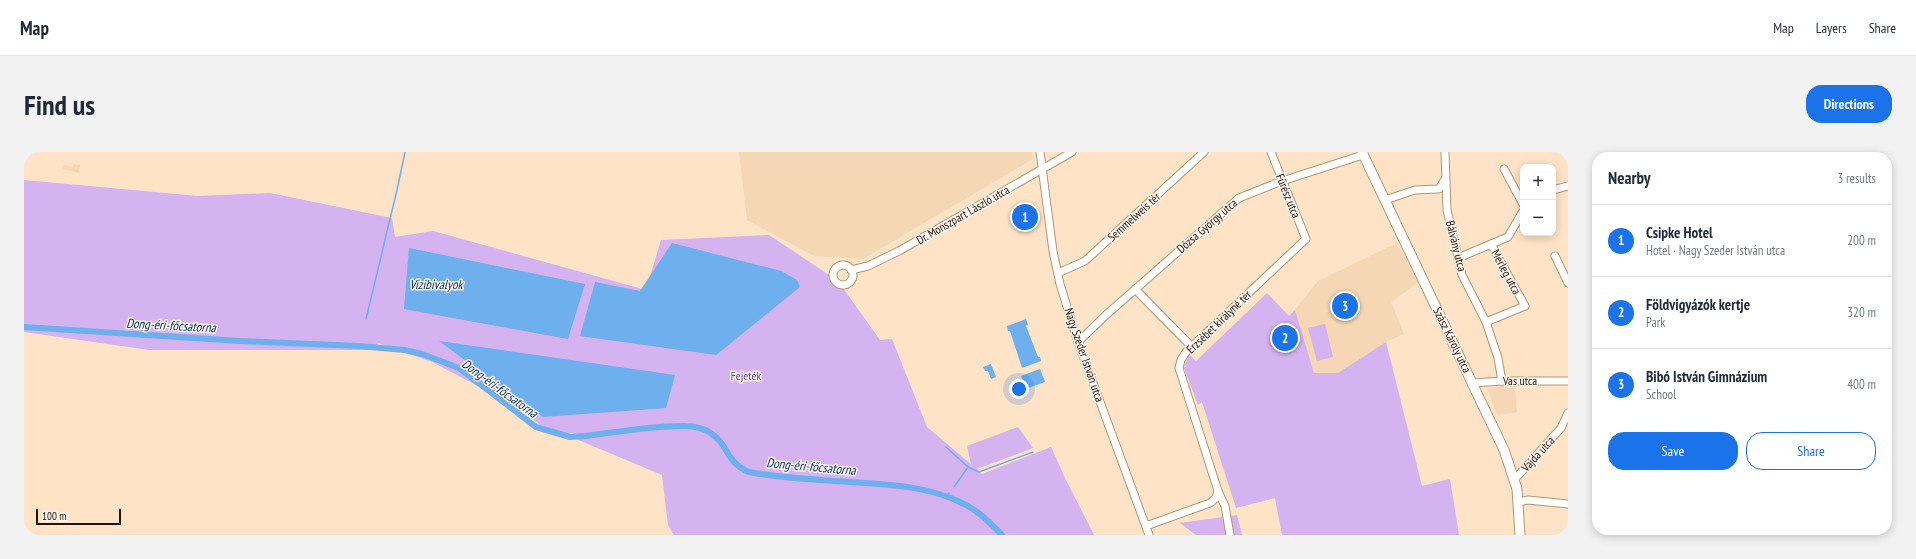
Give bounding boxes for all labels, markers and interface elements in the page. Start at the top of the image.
text: Map [20,16,49,40]
text: Map [1773,19,1794,37]
text: Layers [1816,19,1847,37]
text: Share [1869,19,1896,37]
button: Directions [1806,85,1892,123]
text: Find us [24,86,95,123]
map controls [1520,164,1556,236]
button: + [1520,164,1556,200]
text: Nearby [1608,167,1651,189]
text: 3 results [1837,170,1876,187]
street label: Fűrész utca [1273,171,1304,220]
street label: Dr. Monszpart László utca [914,182,1012,247]
street label: Semmelweis tér [1104,188,1164,244]
street label: Dózsa György utca [1173,195,1240,256]
button: − [1520,200,1556,236]
pin: 1 [1012,202,1038,232]
street label: Bálvány utca [1443,219,1470,273]
text: Csipke Hotel [1646,223,1713,242]
text: 1 [1618,232,1624,249]
text: 200 m [1847,232,1876,249]
text: Hotel · Nagy Szeder István utca [1646,242,1785,259]
street label: Mérleg utca [1488,247,1525,297]
water label: Vízibivalyok [409,276,465,293]
street label: Erzsébet királyné tér [1183,286,1255,356]
pin: 3 [1332,291,1358,321]
text: Földvigyázók kertje [1646,295,1750,314]
text: 2 [1618,304,1624,321]
text: 320 m [1847,304,1876,321]
street label: Szász Károly utca [1430,305,1475,375]
street label: Nagy Szeder István utca [1061,306,1108,404]
text: Park [1646,314,1665,331]
water label: Dong-éri-főcsatorna [126,315,217,336]
pin: 2 [1272,323,1298,353]
water label: Dong-éri-főcsatorna [458,355,542,422]
text: Bibó István Gimnázium [1646,367,1767,386]
park label: Fejeték [731,368,761,383]
street label: Vas utca [1502,373,1537,388]
text: 3 [1618,376,1624,393]
text: 400 m [1847,376,1876,393]
your location [1009,379,1029,399]
text: School [1646,386,1676,403]
button: Save [1608,432,1738,470]
button: Share [1746,432,1876,470]
street label: Vajda utca [1517,433,1558,475]
water label: Dong-éri-főcsatorna [766,454,857,479]
scale bar [36,507,121,526]
text: 100 m [42,509,66,523]

